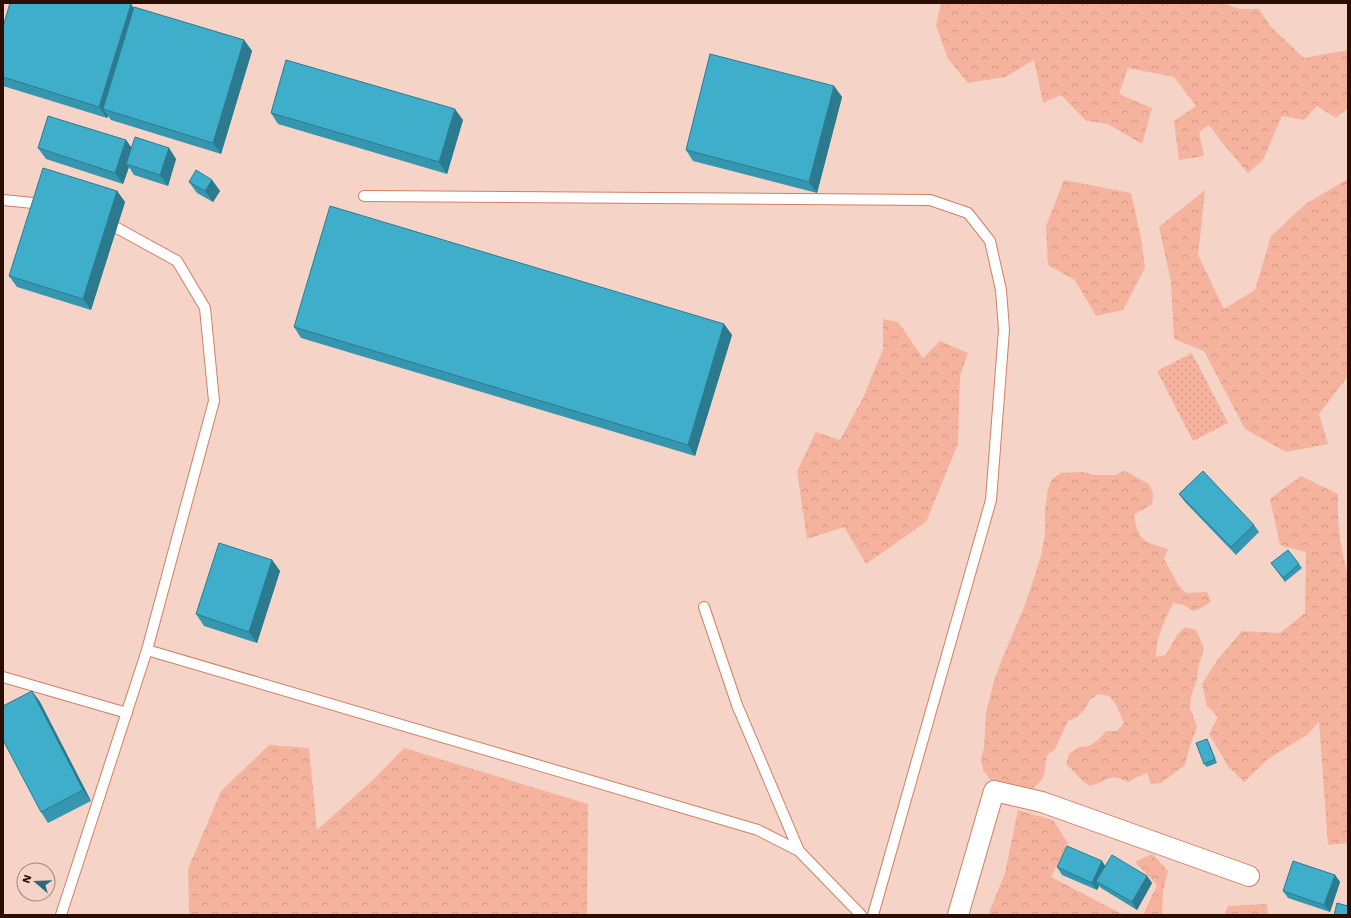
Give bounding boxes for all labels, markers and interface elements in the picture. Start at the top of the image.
north arrow [16,862,56,902]
text: N [20,873,34,885]

